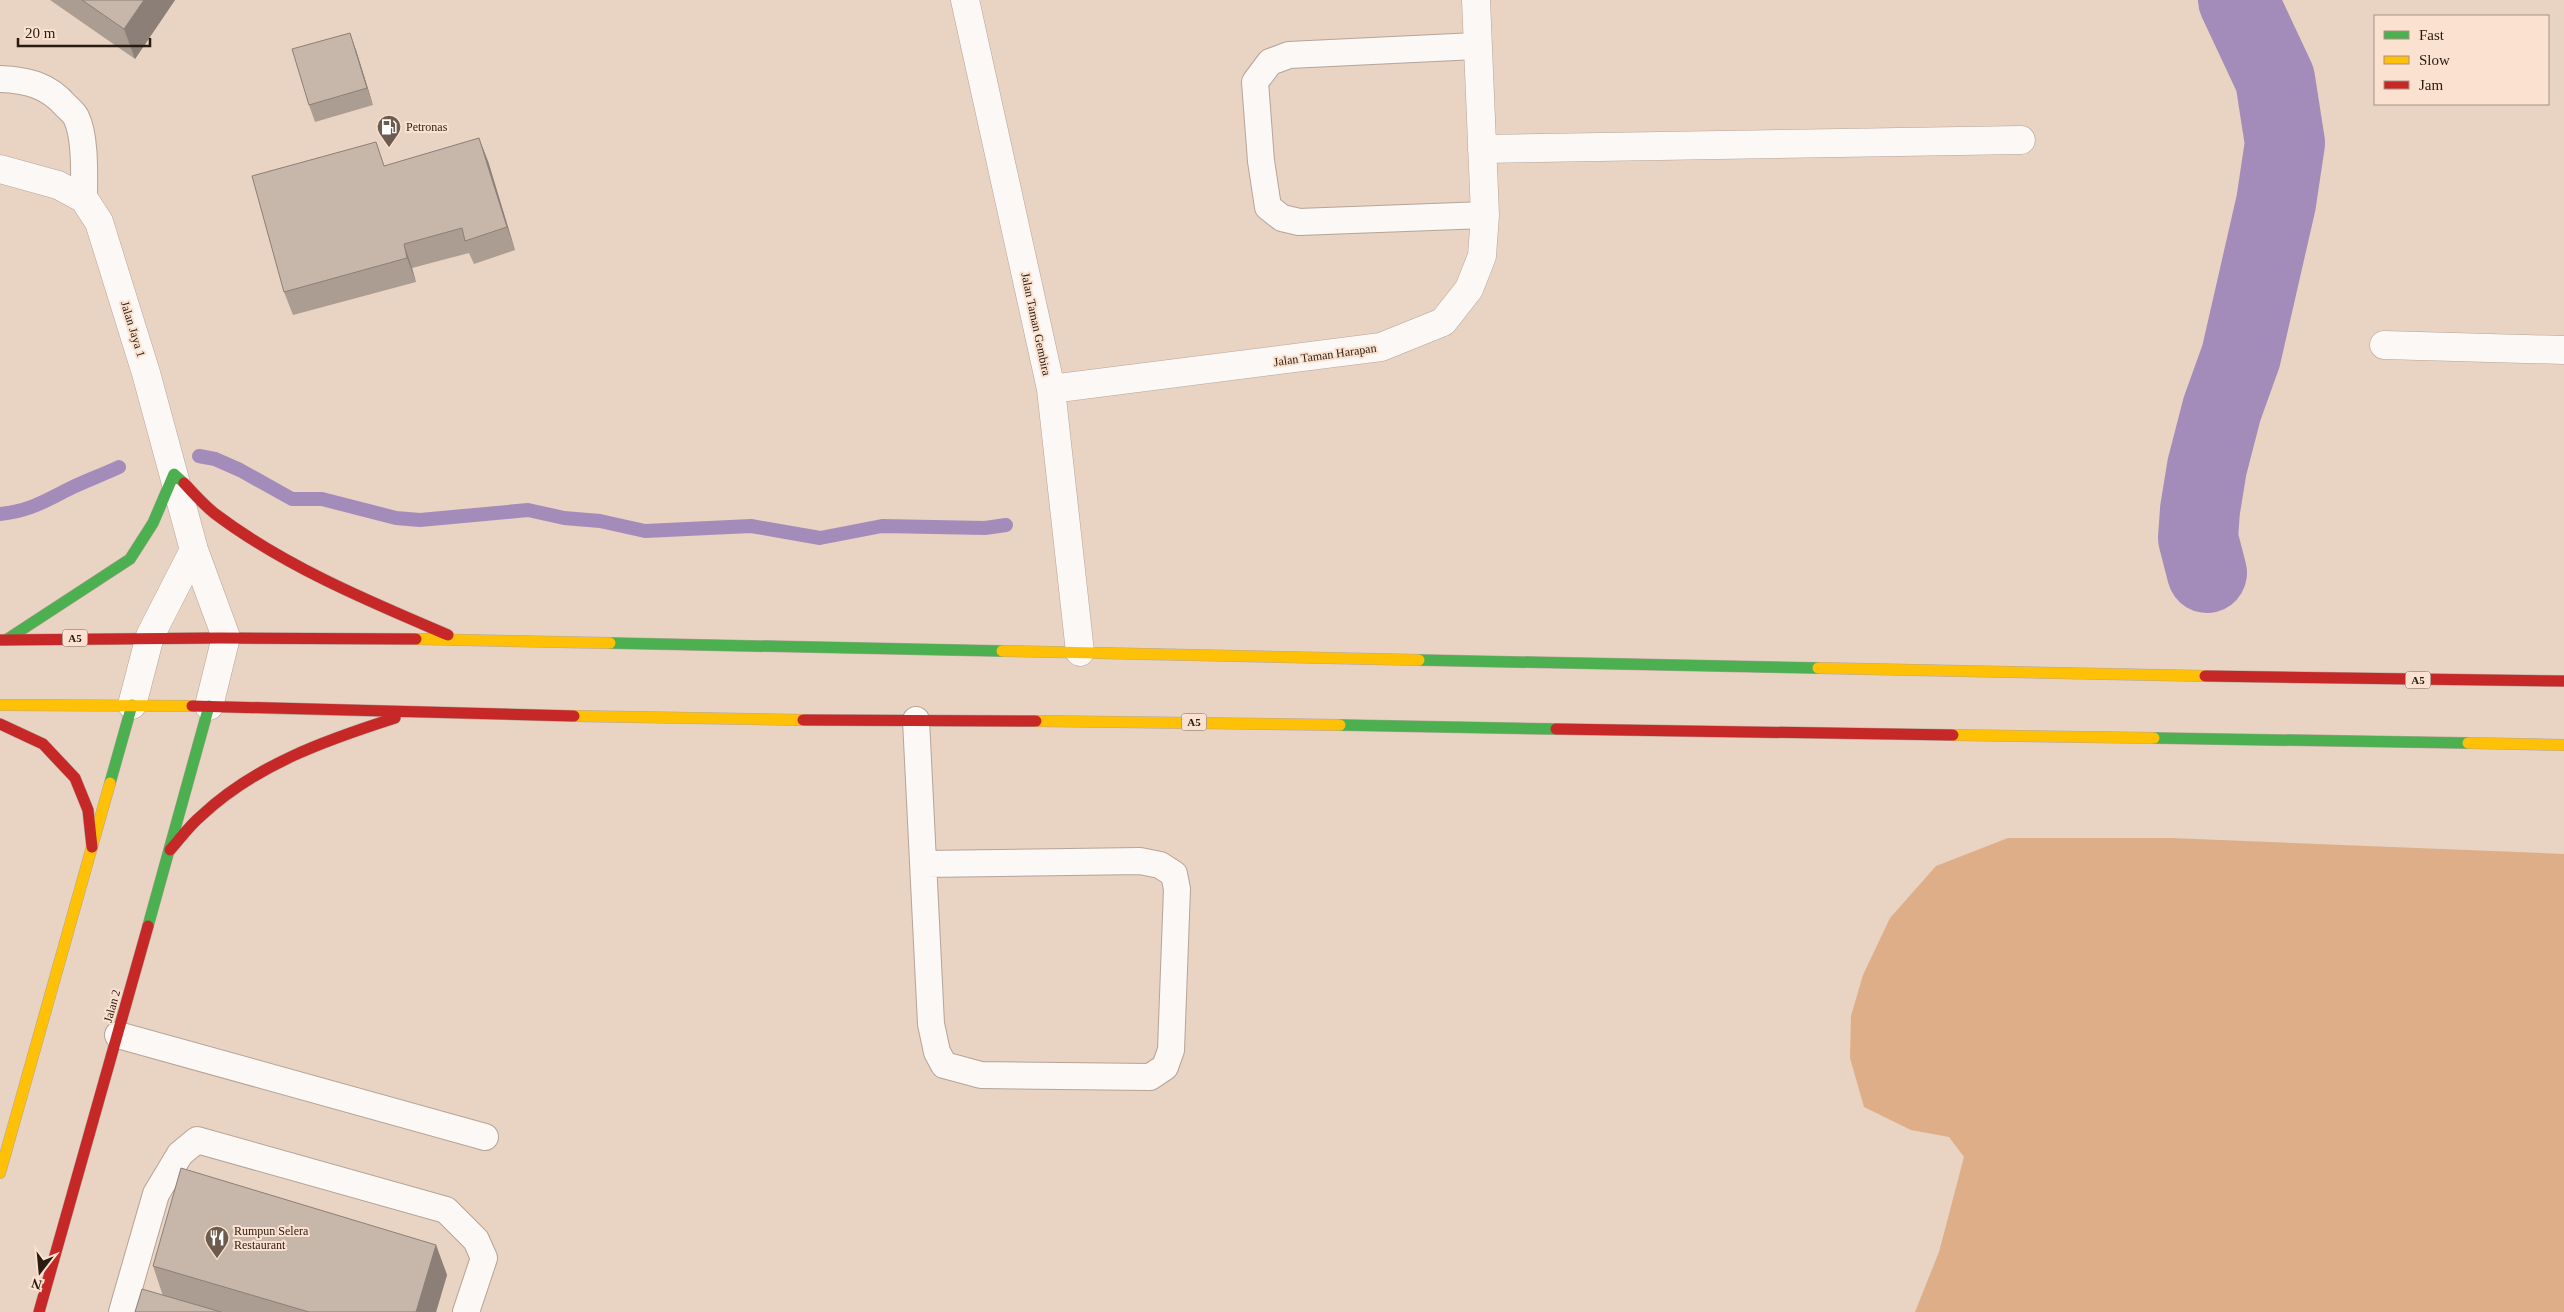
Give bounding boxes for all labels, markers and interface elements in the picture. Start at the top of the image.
scale bar [18,15,150,47]
legend [2374,15,2549,105]
text: 20 m [25,25,56,41]
text: Fast [2419,27,2445,43]
text: Slow [2419,52,2450,68]
text: Jam [2419,77,2443,93]
fuel station icon: Petronas [376,114,402,148]
place label: Petronas [406,120,448,134]
street label: Jalan Taman Gembira [1018,271,1054,377]
street label: Jalan Jaya 1 [118,299,148,359]
street label: Jalan Taman Harapan [1273,341,1377,369]
road number: A5 [62,630,88,646]
road number: A5 [2406,672,2430,688]
road number: A5 [1182,714,1206,730]
street label: Jalan 2 [101,988,123,1024]
place label: Rumpun Selera Restaurant [234,1224,309,1252]
restaurant icon: Rumpun Selera Restaurant [204,1225,230,1259]
north arrow [15,1247,65,1297]
text: N [30,1275,43,1293]

